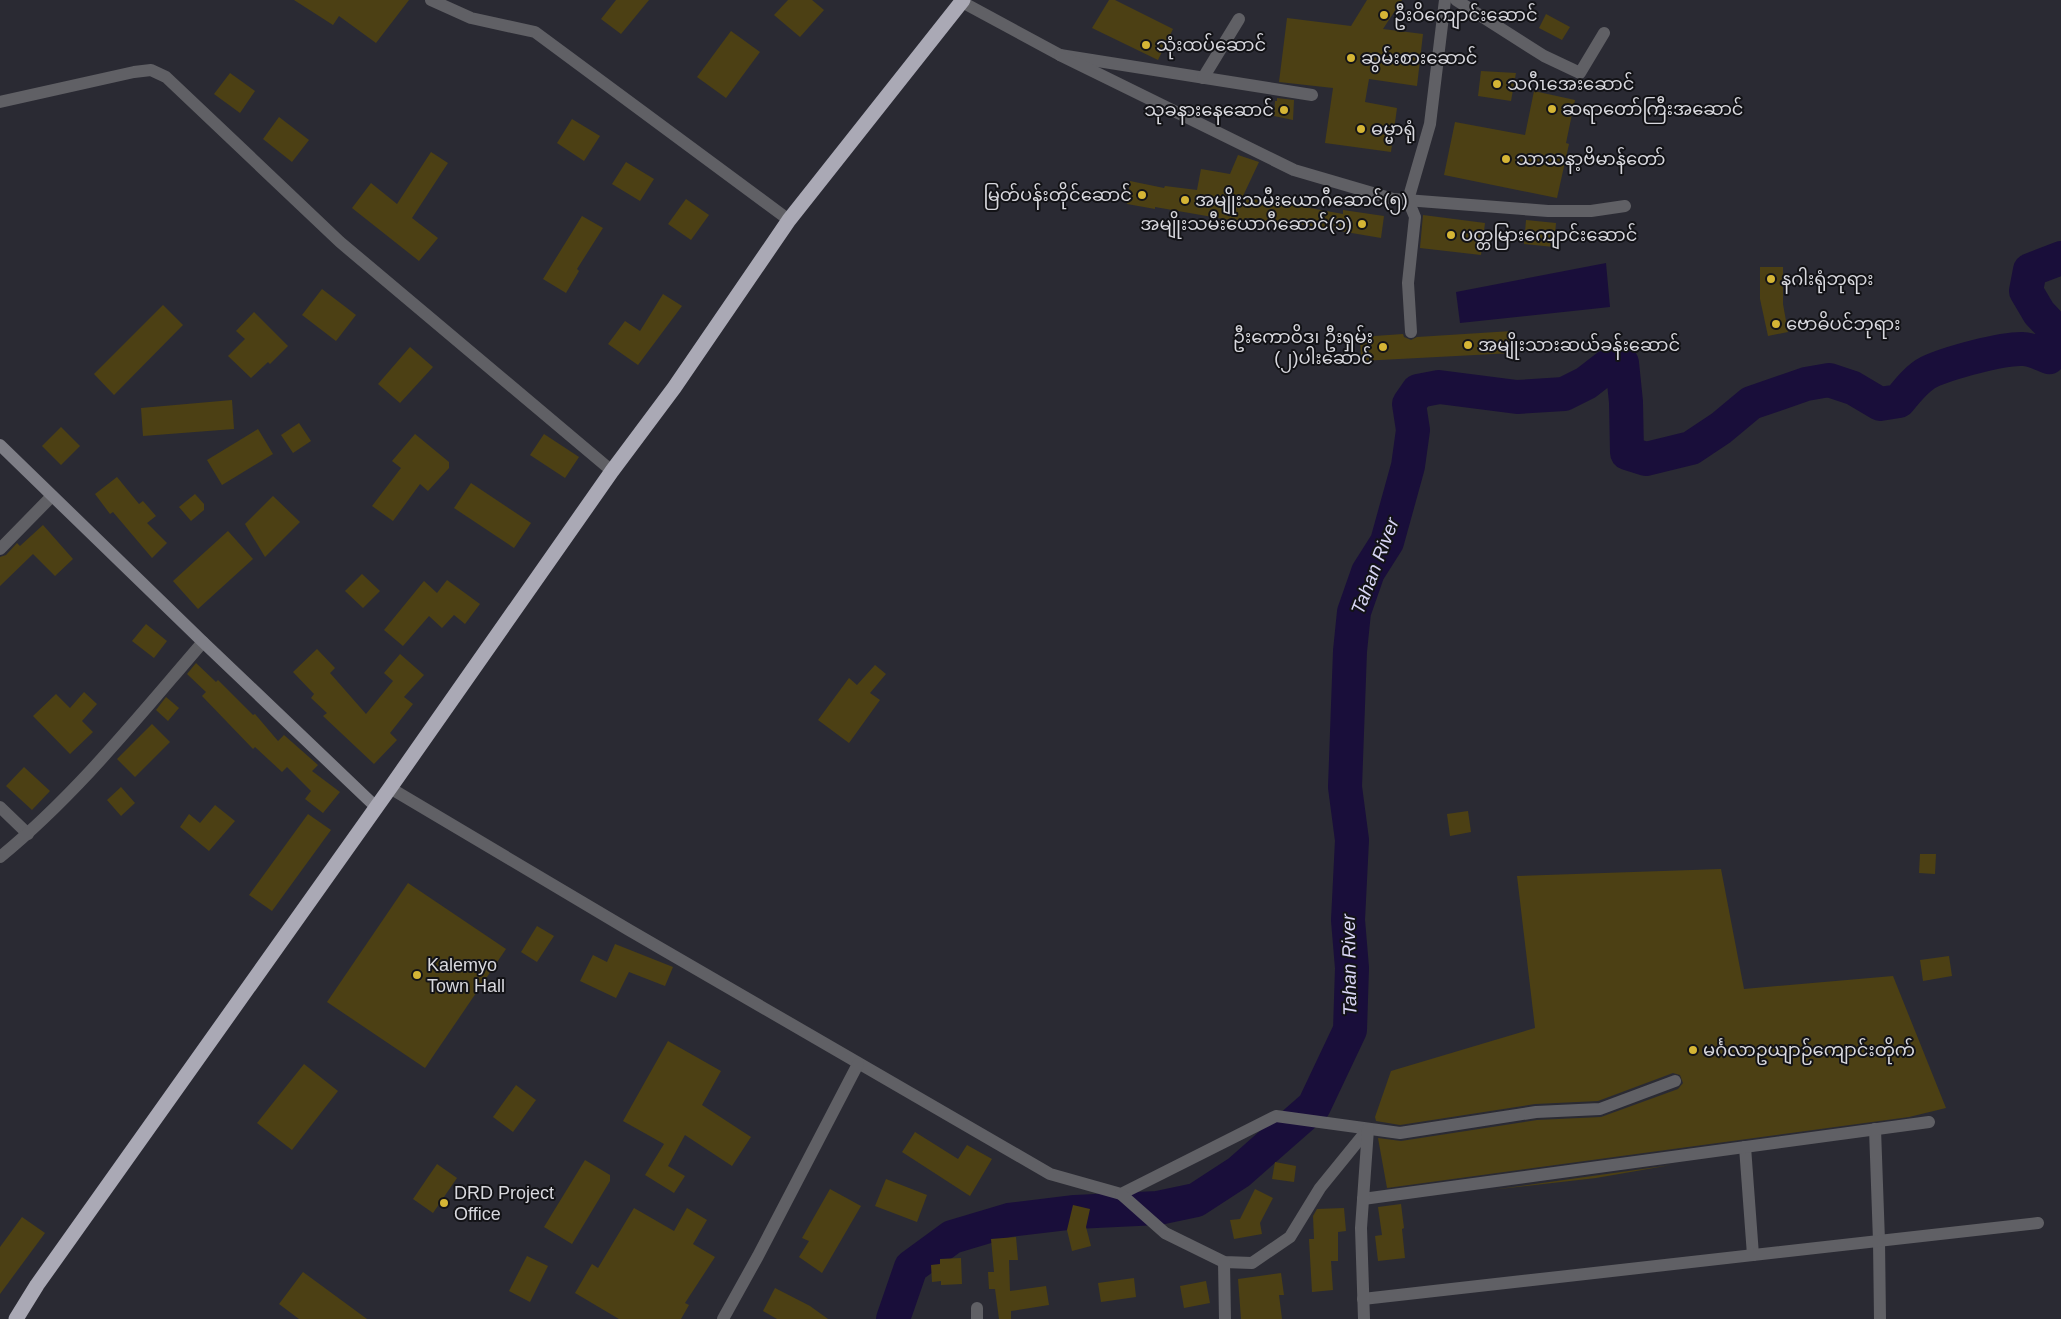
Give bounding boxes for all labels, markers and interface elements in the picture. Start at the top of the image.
place label: ဦးဝိကျောင်းဆောင် [1394,1,1538,30]
marker: ဦးဝိကျောင်းဆောင် [1378,9,1390,21]
place label: သုံးထပ်ဆောင် [1156,32,1266,60]
marker: သုံးထပ်ဆောင် [1140,39,1152,51]
place label: ဆွမ်းစားဆောင် [1361,45,1478,73]
marker: ဆွမ်းစားဆောင် [1345,52,1357,64]
place label: သဂီၤအေးဆောင် [1507,70,1634,94]
marker: သဂီၤအေးဆောင် [1491,78,1503,90]
place label: ဆရာတော်ကြီးအဆောင် [1562,95,1744,124]
place label: သုခနားနေဆောင် [1144,97,1274,125]
marker: ဆရာတော်ကြီးအဆောင် [1546,103,1558,115]
marker: သုခနားနေဆောင် [1278,104,1290,116]
place label: ဓမ္မာရုံ [1371,119,1416,144]
marker: ဓမ္မာရုံ [1355,123,1367,135]
place label: သာသနာ့ဗိမာန်တော် [1516,145,1666,174]
marker: သာသနာ့ဗိမာန်တော် [1500,153,1512,165]
place label: မြတ်ပန်းတိုင်ဆောင် [984,181,1132,210]
place label: အမျိုးသမီးယောဂီဆောင်(၅) [1195,186,1408,215]
marker: မြတ်ပန်းတိုင်ဆောင် [1136,189,1148,201]
marker: အမျိုးသမီးယောဂီဆောင်(၅) [1179,194,1191,206]
place label: အမျိုးသမီးယောဂီဆောင်(၁) [1140,210,1352,239]
marker: အမျိုးသမီးယောဂီဆောင်(၁) [1356,218,1368,230]
place label: ပတ္တမြားကျောင်းဆောင် [1461,222,1638,250]
marker: ပတ္တမြားကျောင်းဆောင် [1445,229,1457,241]
place label: နဂါးရုံဘုရား [1781,267,1874,294]
marker: နဂါးရုံဘုရား [1765,273,1777,285]
place label: ဗောဓိပင်ဘုရား [1786,310,1901,339]
marker: ဗောဓိပင်ဘုရား [1770,318,1782,330]
place label: ဦးကောဝိဒ၊ ဦးရှမ်း (၂)ပါးဆောင် [1233,323,1373,373]
place label: အမျိုးသားဆယ်ခန်းဆောင် [1478,331,1680,360]
marker: အမျိုးသားဆယ်ခန်းဆောင် [1462,339,1474,351]
marker: ဦးကောဝိဒ၊ ဦးရှမ်း (၂)ပါးဆောင် [1377,341,1389,353]
water label: Tahan River [1347,514,1403,617]
water label: Tahan River [1338,913,1360,1016]
place label: Kalemyo Town Hall [427,955,505,996]
marker: Kalemyo Town Hall [411,969,423,981]
place label: မင်္ဂလာဥယျာဉ်ကျောင်းတိုက် [1703,1036,1915,1065]
marker: မင်္ဂလာဥယျာဉ်ကျောင်းတိုက် [1687,1044,1699,1056]
place label: DRD Project Office [454,1183,554,1224]
marker: DRD Project Office [438,1197,450,1209]

